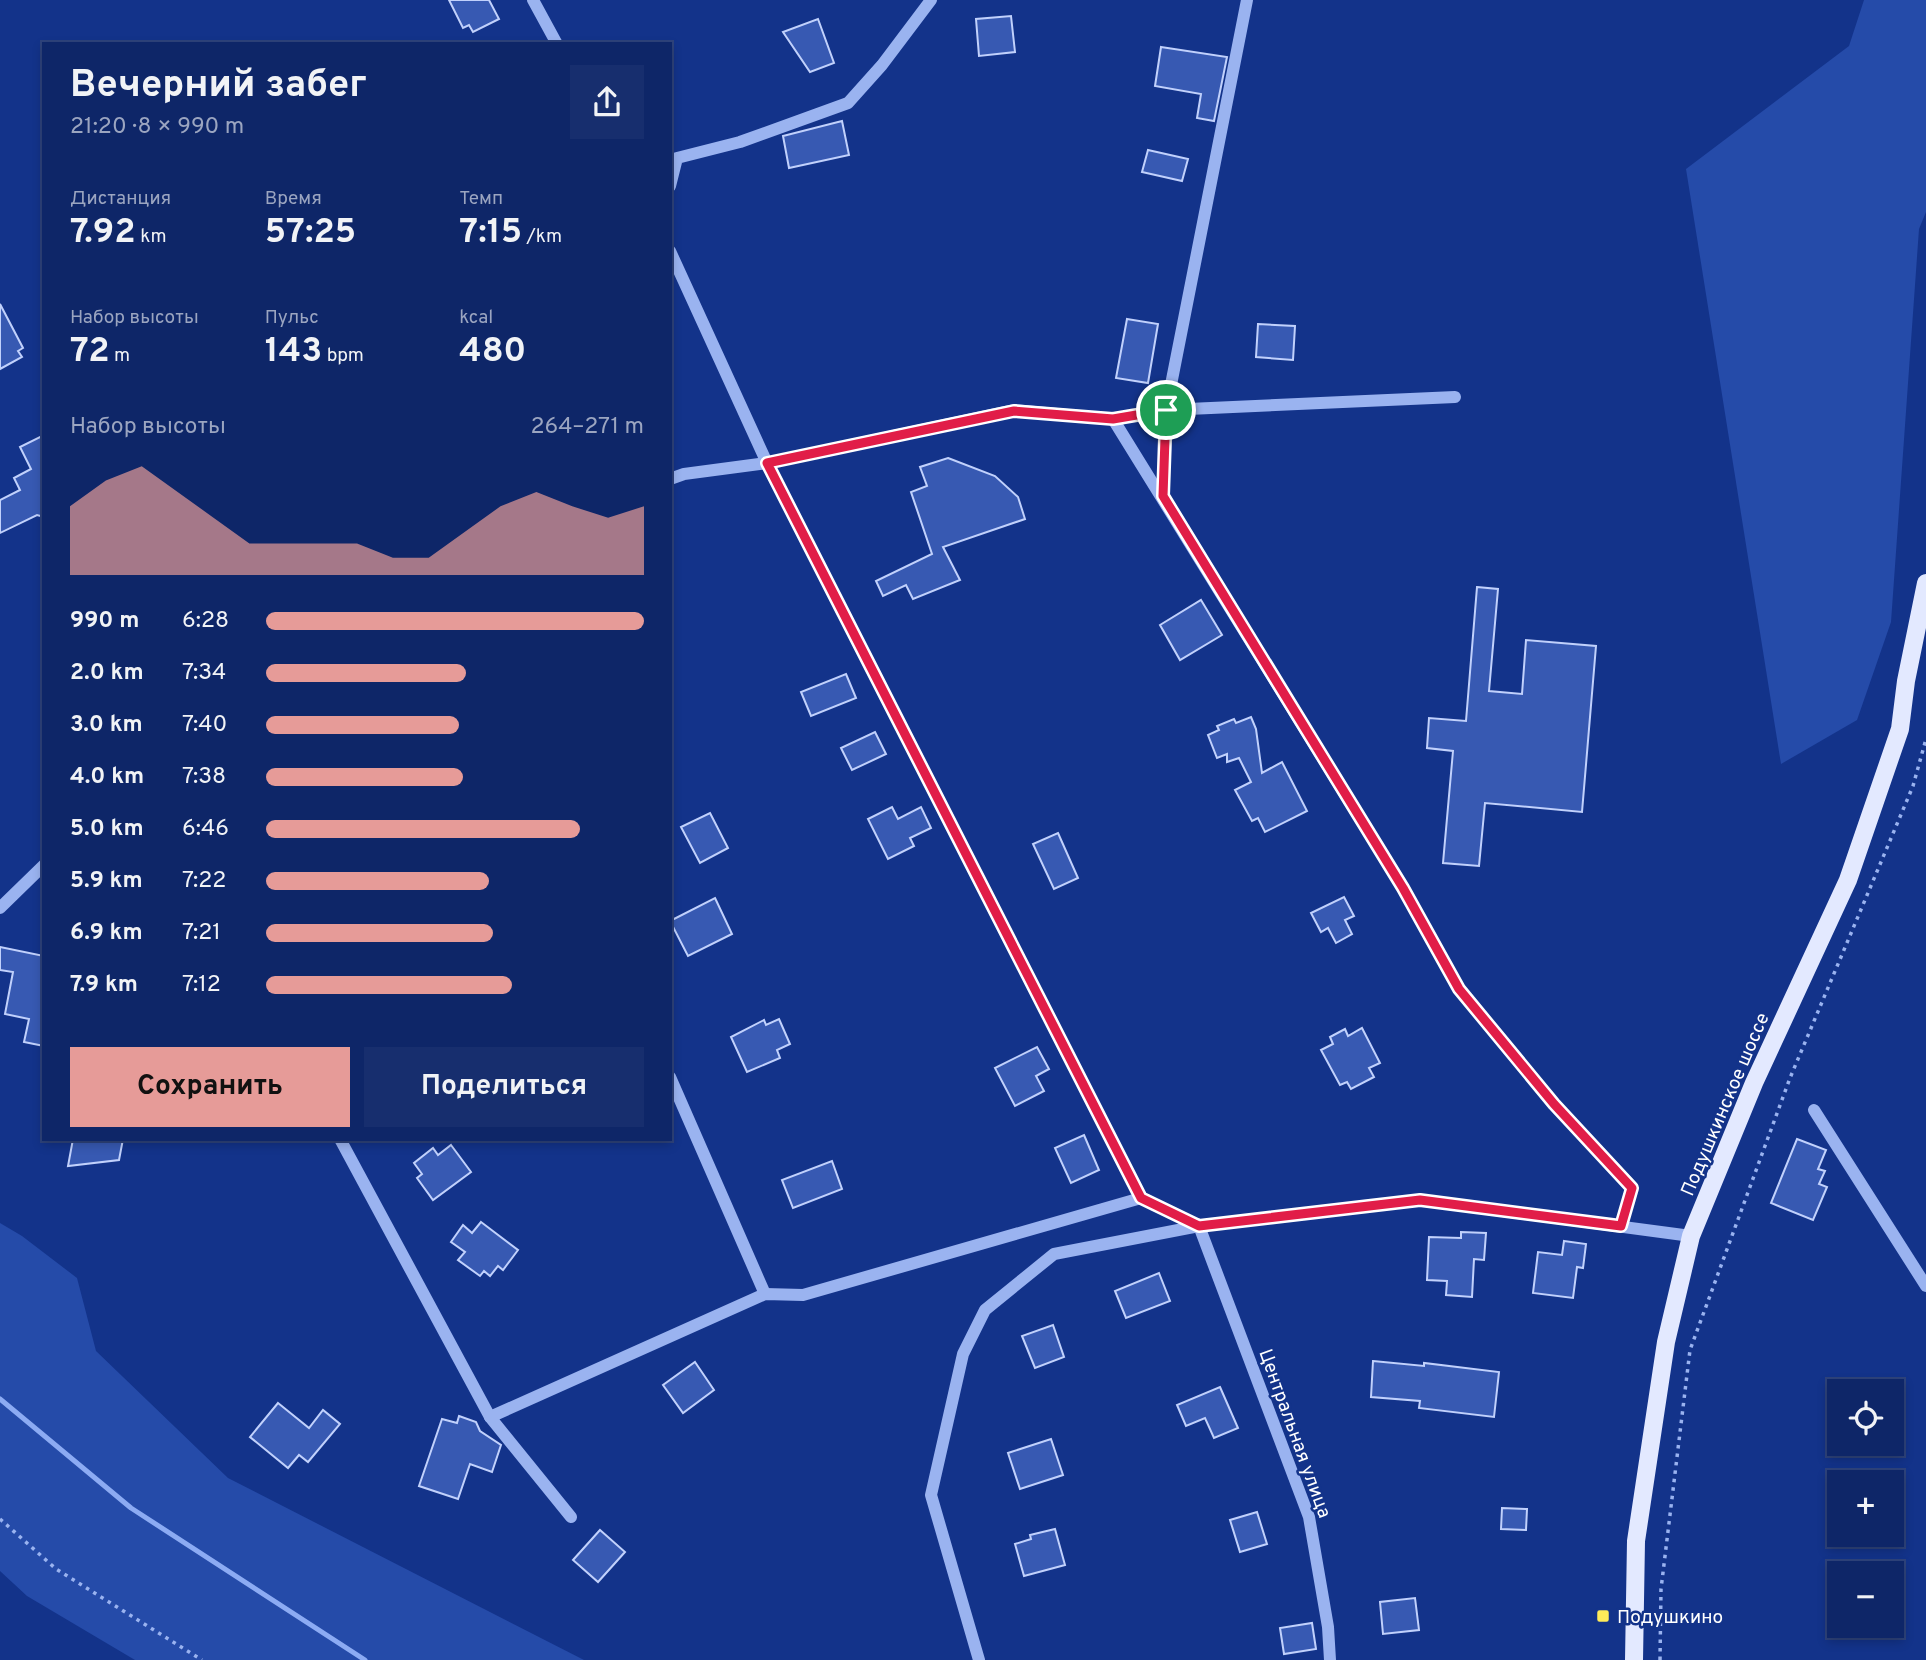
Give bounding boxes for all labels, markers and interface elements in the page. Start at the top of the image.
text: Вечерний забег [70,62,367,111]
button: share [570,65,644,139]
text: 21:20 · 8 × 990 m [70,113,244,142]
text: Дистанция [70,187,171,211]
text: Время [265,187,322,211]
text: Темп [459,187,503,211]
text: 7.92 [70,211,136,255]
text: 57:25 [265,211,356,255]
text: 7:15 [459,211,522,255]
text: km [136,225,167,249]
text: /km [522,225,562,249]
text: Набор высоты [70,306,199,330]
text: Пульс [265,306,319,330]
text: kcal [459,306,493,330]
text: 72 [70,330,110,374]
text: 143 [265,330,322,374]
text: 480 [459,330,526,374]
text: m [110,344,130,368]
text: bpm [322,344,364,368]
pin [1136,380,1196,440]
icon: arrive [1147,391,1185,429]
text: Набор высоты [70,413,226,442]
text: 264–271 m [530,413,644,442]
text: 990 m [70,607,139,636]
text: 6:28 [182,607,229,636]
text: 2.0 km [70,659,144,688]
text: 7:34 [182,659,226,688]
text: 3.0 km [70,711,143,740]
text: 7:40 [182,711,227,740]
text: 4.0 km [70,763,144,792]
text: 7:38 [182,763,226,792]
text: 5.0 km [70,815,144,844]
text: 6:46 [182,815,229,844]
text: 5.9 km [70,867,143,896]
text: 7:22 [182,867,226,896]
text: 6.9 km [70,919,143,948]
text: 7:21 [182,919,221,948]
text: 7.9 km [70,971,138,1000]
text: 7:12 [182,971,221,1000]
street label: Подушкинское шоссе [1676,1009,1775,1200]
button: Сохранить [70,1047,350,1127]
button: Поделиться [364,1047,644,1127]
street label: Центральная улица [1252,1346,1336,1522]
map controls [1827,1379,1904,1638]
button: locate [1827,1379,1904,1456]
button: + [1827,1470,1904,1547]
button: − [1827,1561,1904,1638]
place label: Подушкино [1617,1606,1723,1630]
marker: Подушкино [1595,1608,1611,1624]

